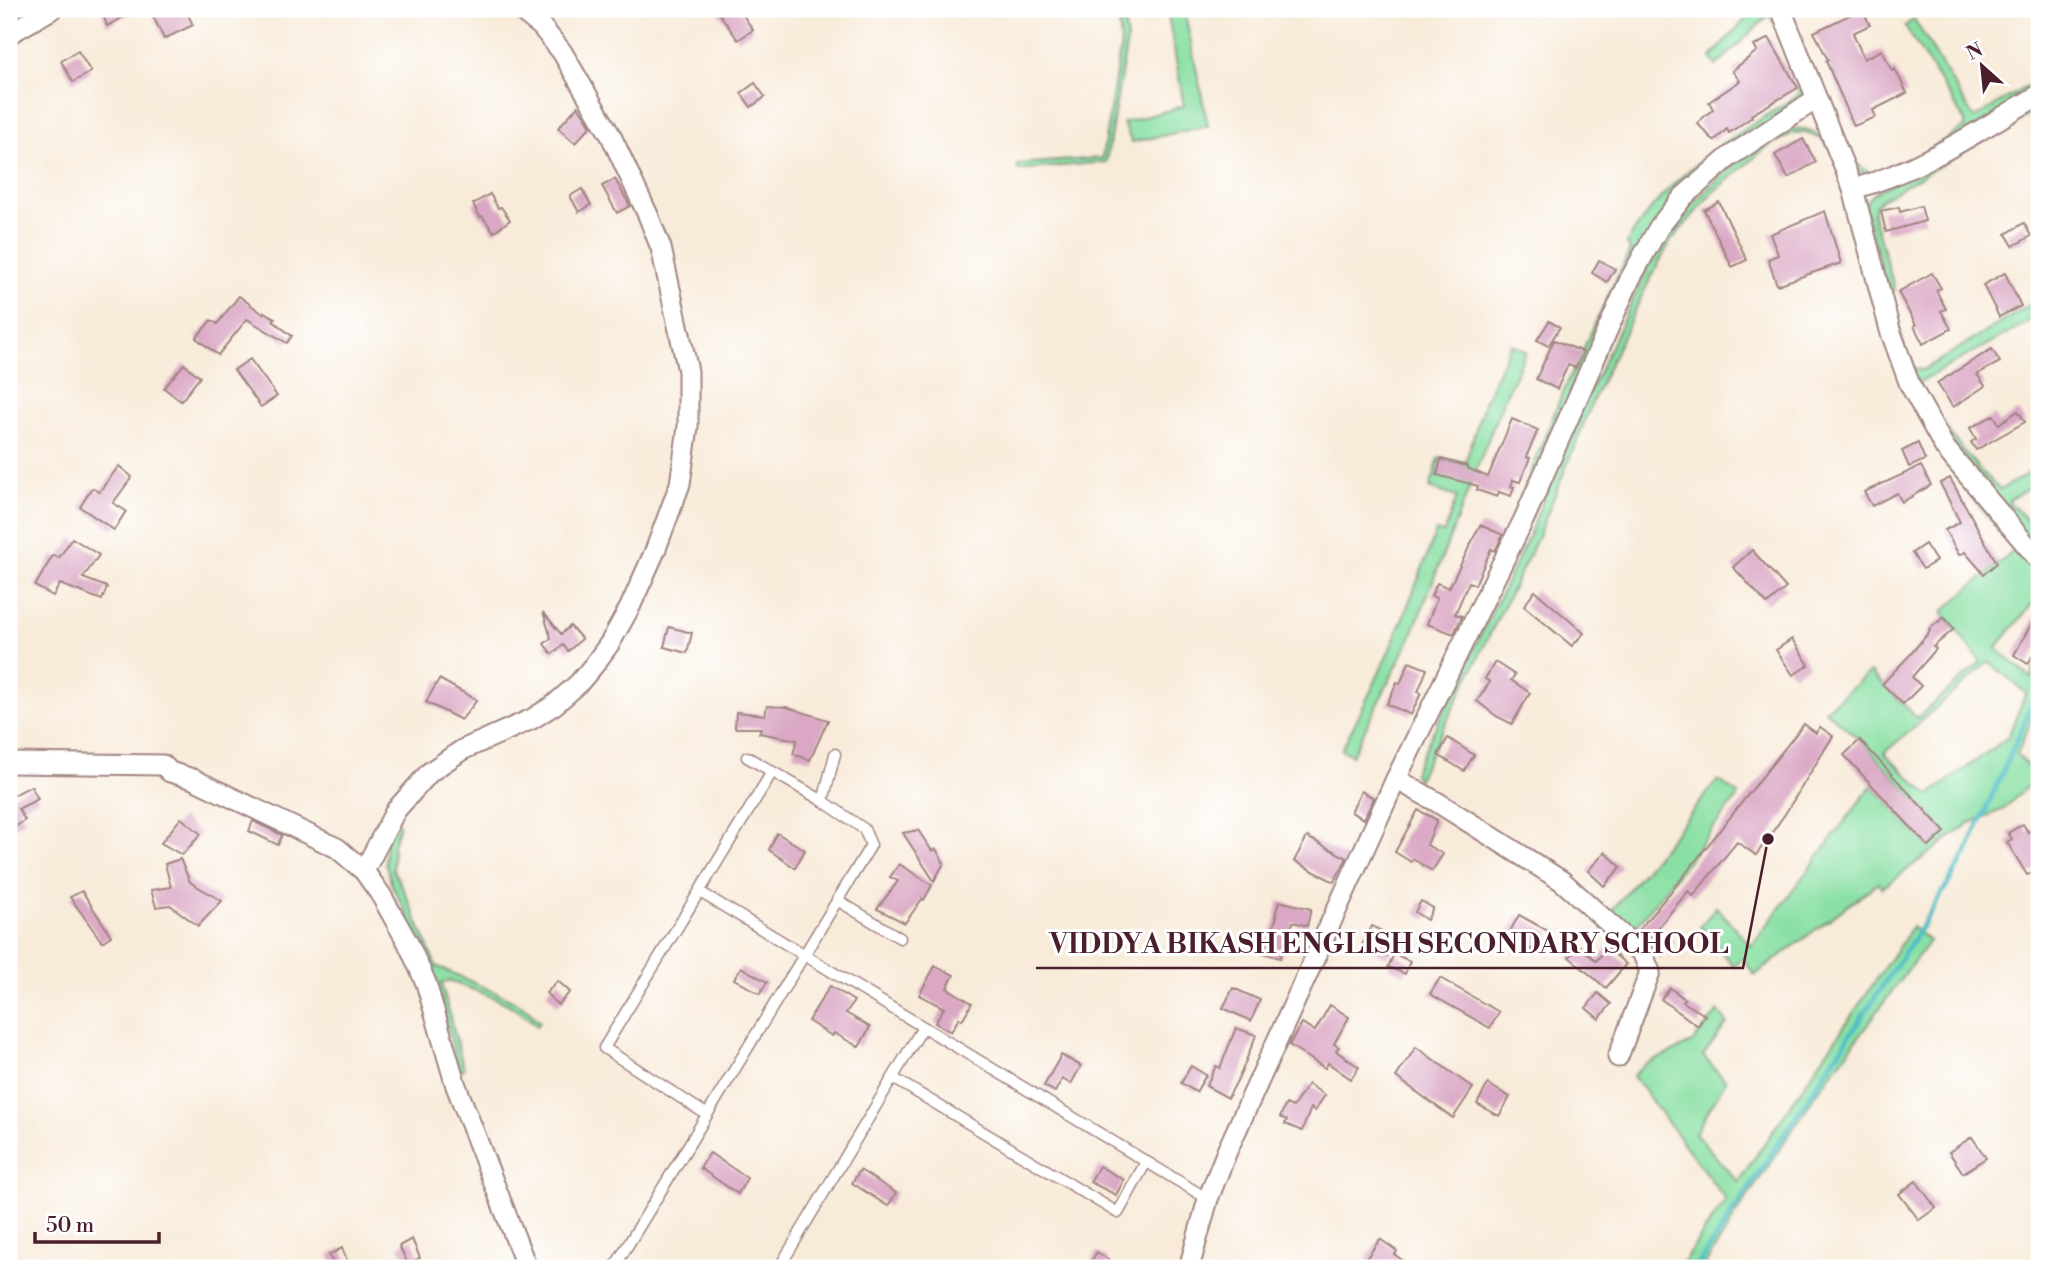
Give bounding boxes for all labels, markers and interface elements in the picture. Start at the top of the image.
north arrow [1946,32,2016,102]
text: N [1963,38,1987,66]
callout: VIDDYA BIKASH ENGLISH SECONDARY SCHOOL [1036,919,1743,968]
text: VIDDYA BIKASH ENGLISH SECONDARY SCHOOL [1048,927,1729,962]
scale bar [35,1200,159,1244]
text: 50 m [46,1213,94,1239]

